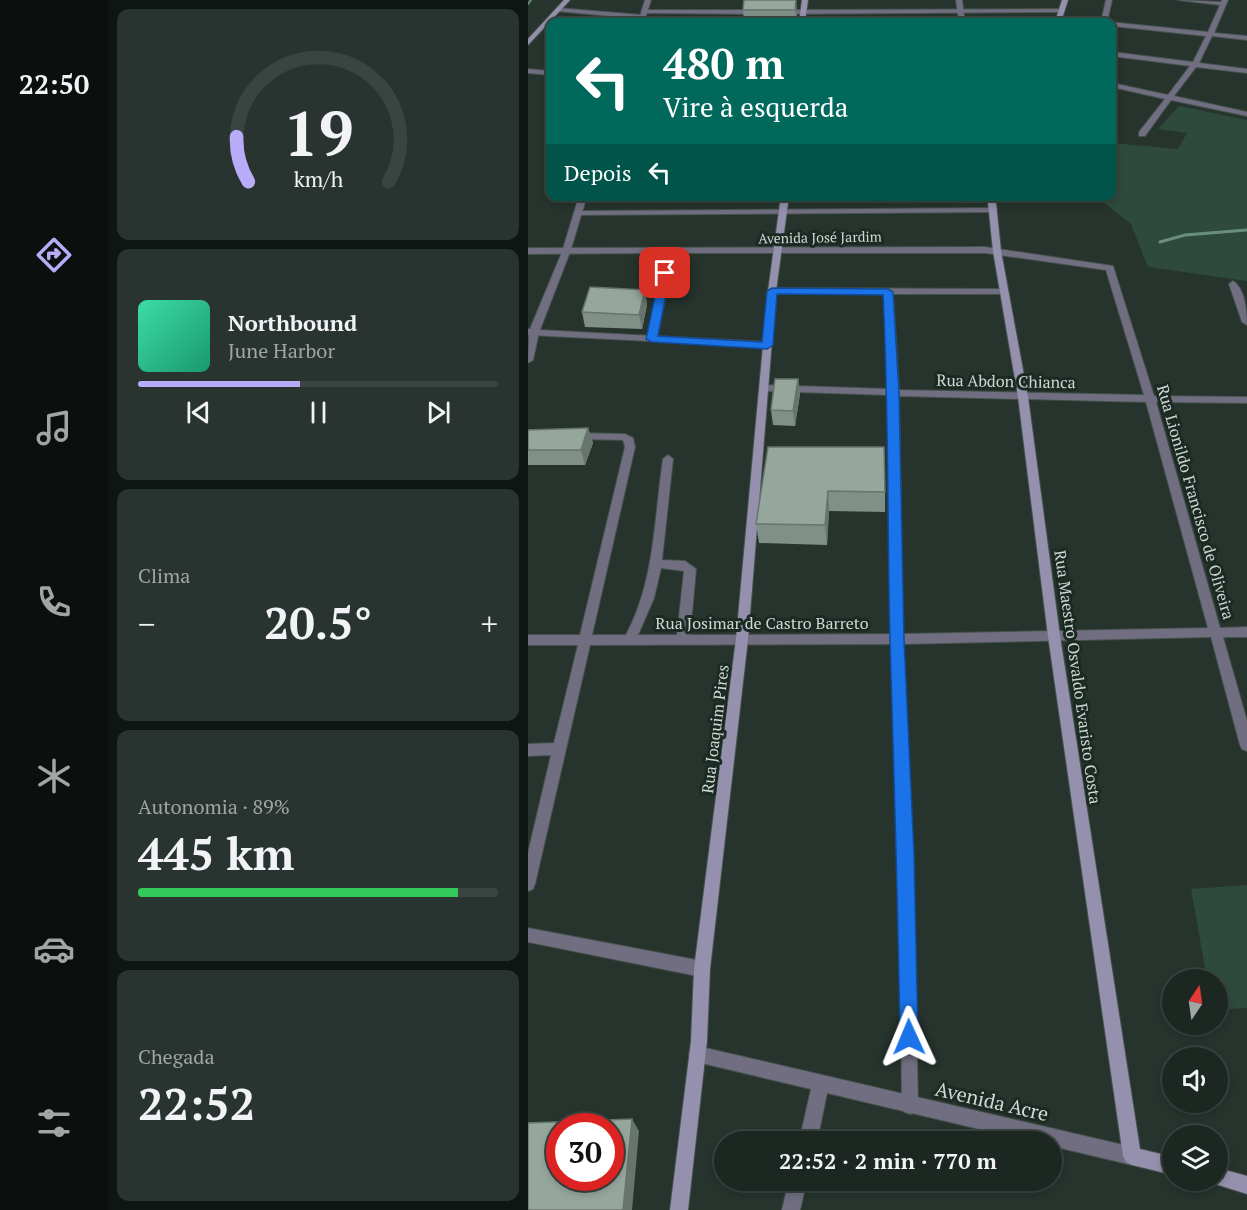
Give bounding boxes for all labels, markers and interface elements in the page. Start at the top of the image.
text: 480 m [663,35,784,91]
icon: left [564,42,642,120]
text: 22:50 [19,66,89,102]
text: Vire à esquerda [663,89,848,125]
text: 19 [283,91,353,174]
icon: left [643,156,676,189]
text: Depois [564,158,631,187]
text: km/h [293,165,343,193]
street label: Avenida José Jardim [758,226,882,248]
icon: directions [33,234,75,276]
pin [639,247,690,298]
icon: arrive [648,256,681,289]
text: Northbound [228,308,357,337]
text: June Harbor [228,337,335,364]
street label: Rua Abdon Chianca [936,369,1076,393]
street label: Rua Lionildo Francisco de Oliveira [1152,382,1240,622]
icon: previous [182,396,215,429]
icon: pause [302,396,335,429]
icon: next [422,396,455,429]
icon: music [33,407,75,449]
street label: Rua Maestro Osvaldo Evaristo Costa [1049,549,1107,805]
text: Clima [138,562,190,589]
icon: phone [33,581,75,623]
text: 20.5° [264,592,372,652]
text: − [138,602,156,645]
text: + [480,602,498,645]
street label: Rua Josimar de Castro Barreto [655,612,869,634]
street label: Rua Joaquim Pires [696,663,734,795]
icon: climate [33,755,75,797]
text: Autonomia · 89% [138,793,290,820]
text: 445 km [138,823,294,883]
icon: car [33,928,75,970]
north arrow [1162,969,1228,1035]
map controls [1162,969,1228,1191]
position arrow [877,1005,941,1069]
text: Chegada [138,1043,215,1070]
button: sound [1162,1047,1228,1113]
text: 22:52 [138,1073,255,1133]
street label: Avenida Acre [933,1075,1051,1127]
icon: filters [33,1102,75,1144]
speed limit sign: 30 [546,1113,624,1191]
button: layers [1162,1125,1228,1191]
text: 22:52 · 2 min · 770 m [779,1146,997,1175]

